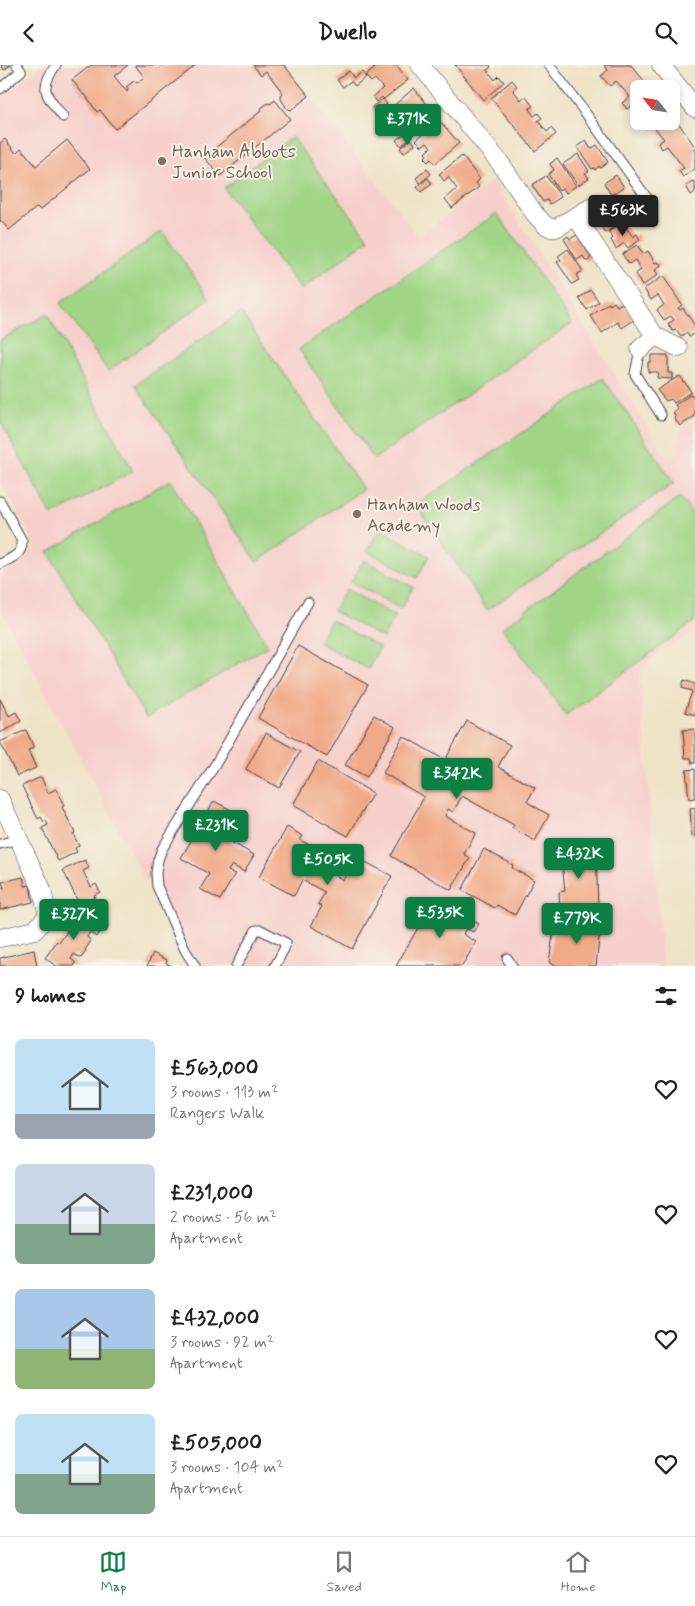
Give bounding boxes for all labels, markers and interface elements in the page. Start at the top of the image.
icon: back [15,19,43,47]
text: Dwello [318,19,377,47]
icon: search [652,19,680,47]
north arrow [630,80,680,130]
map controls [630,80,680,130]
pin: £371K [373,103,443,146]
text: £371K [386,109,430,130]
place label: Hanham Abbots Junior School [172,140,296,185]
marker: Hanham Abbots Junior School [156,155,168,167]
pin: £563K [588,195,658,237]
text: £563K [599,200,647,221]
place label: Hanham Woods Academy [367,493,481,538]
marker: Hanham Woods Academy [351,508,363,520]
pin: £342K [422,757,492,800]
text: £342K [432,763,482,784]
pin: £231K [181,809,251,852]
text: £231K [194,815,238,836]
pin: £432K [544,837,614,880]
pin: £505K [293,843,363,886]
text: £432K [555,843,603,864]
text: £505K [303,849,353,870]
pin: £535K [405,897,475,939]
pin: £327K [39,899,109,941]
text: £535K [416,902,464,923]
pin: £779K [542,903,612,945]
text: £327K [50,904,98,925]
text: £779K [553,908,601,929]
text: 9 homes [15,982,86,1010]
icon: filters [652,982,680,1010]
text: £563,000 [170,1054,258,1082]
icon: home [55,1059,115,1119]
icon: heart [652,1075,680,1103]
text: 3 rooms · 113 m² [170,1082,278,1103]
text: Rangers Walk [170,1103,264,1124]
text: £231,000 [170,1179,253,1207]
icon: home [55,1184,115,1244]
icon: heart [652,1200,680,1228]
text: 2 rooms · 56 m² [170,1207,277,1228]
text: Apartment [170,1228,243,1249]
text: £432,000 [170,1304,259,1332]
icon: home [55,1309,115,1369]
icon: heart [652,1325,680,1353]
text: 3 rooms · 92 m² [170,1332,274,1353]
text: Apartment [170,1353,243,1374]
text: £505,000 [170,1429,262,1457]
icon: home [55,1434,115,1494]
icon: heart [652,1450,680,1478]
text: 3 rooms · 104 m² [170,1457,283,1478]
text: Apartment [170,1478,243,1499]
tab: Map [99,1548,127,1596]
tab: Saved [326,1548,362,1596]
tab: Home [561,1548,596,1596]

